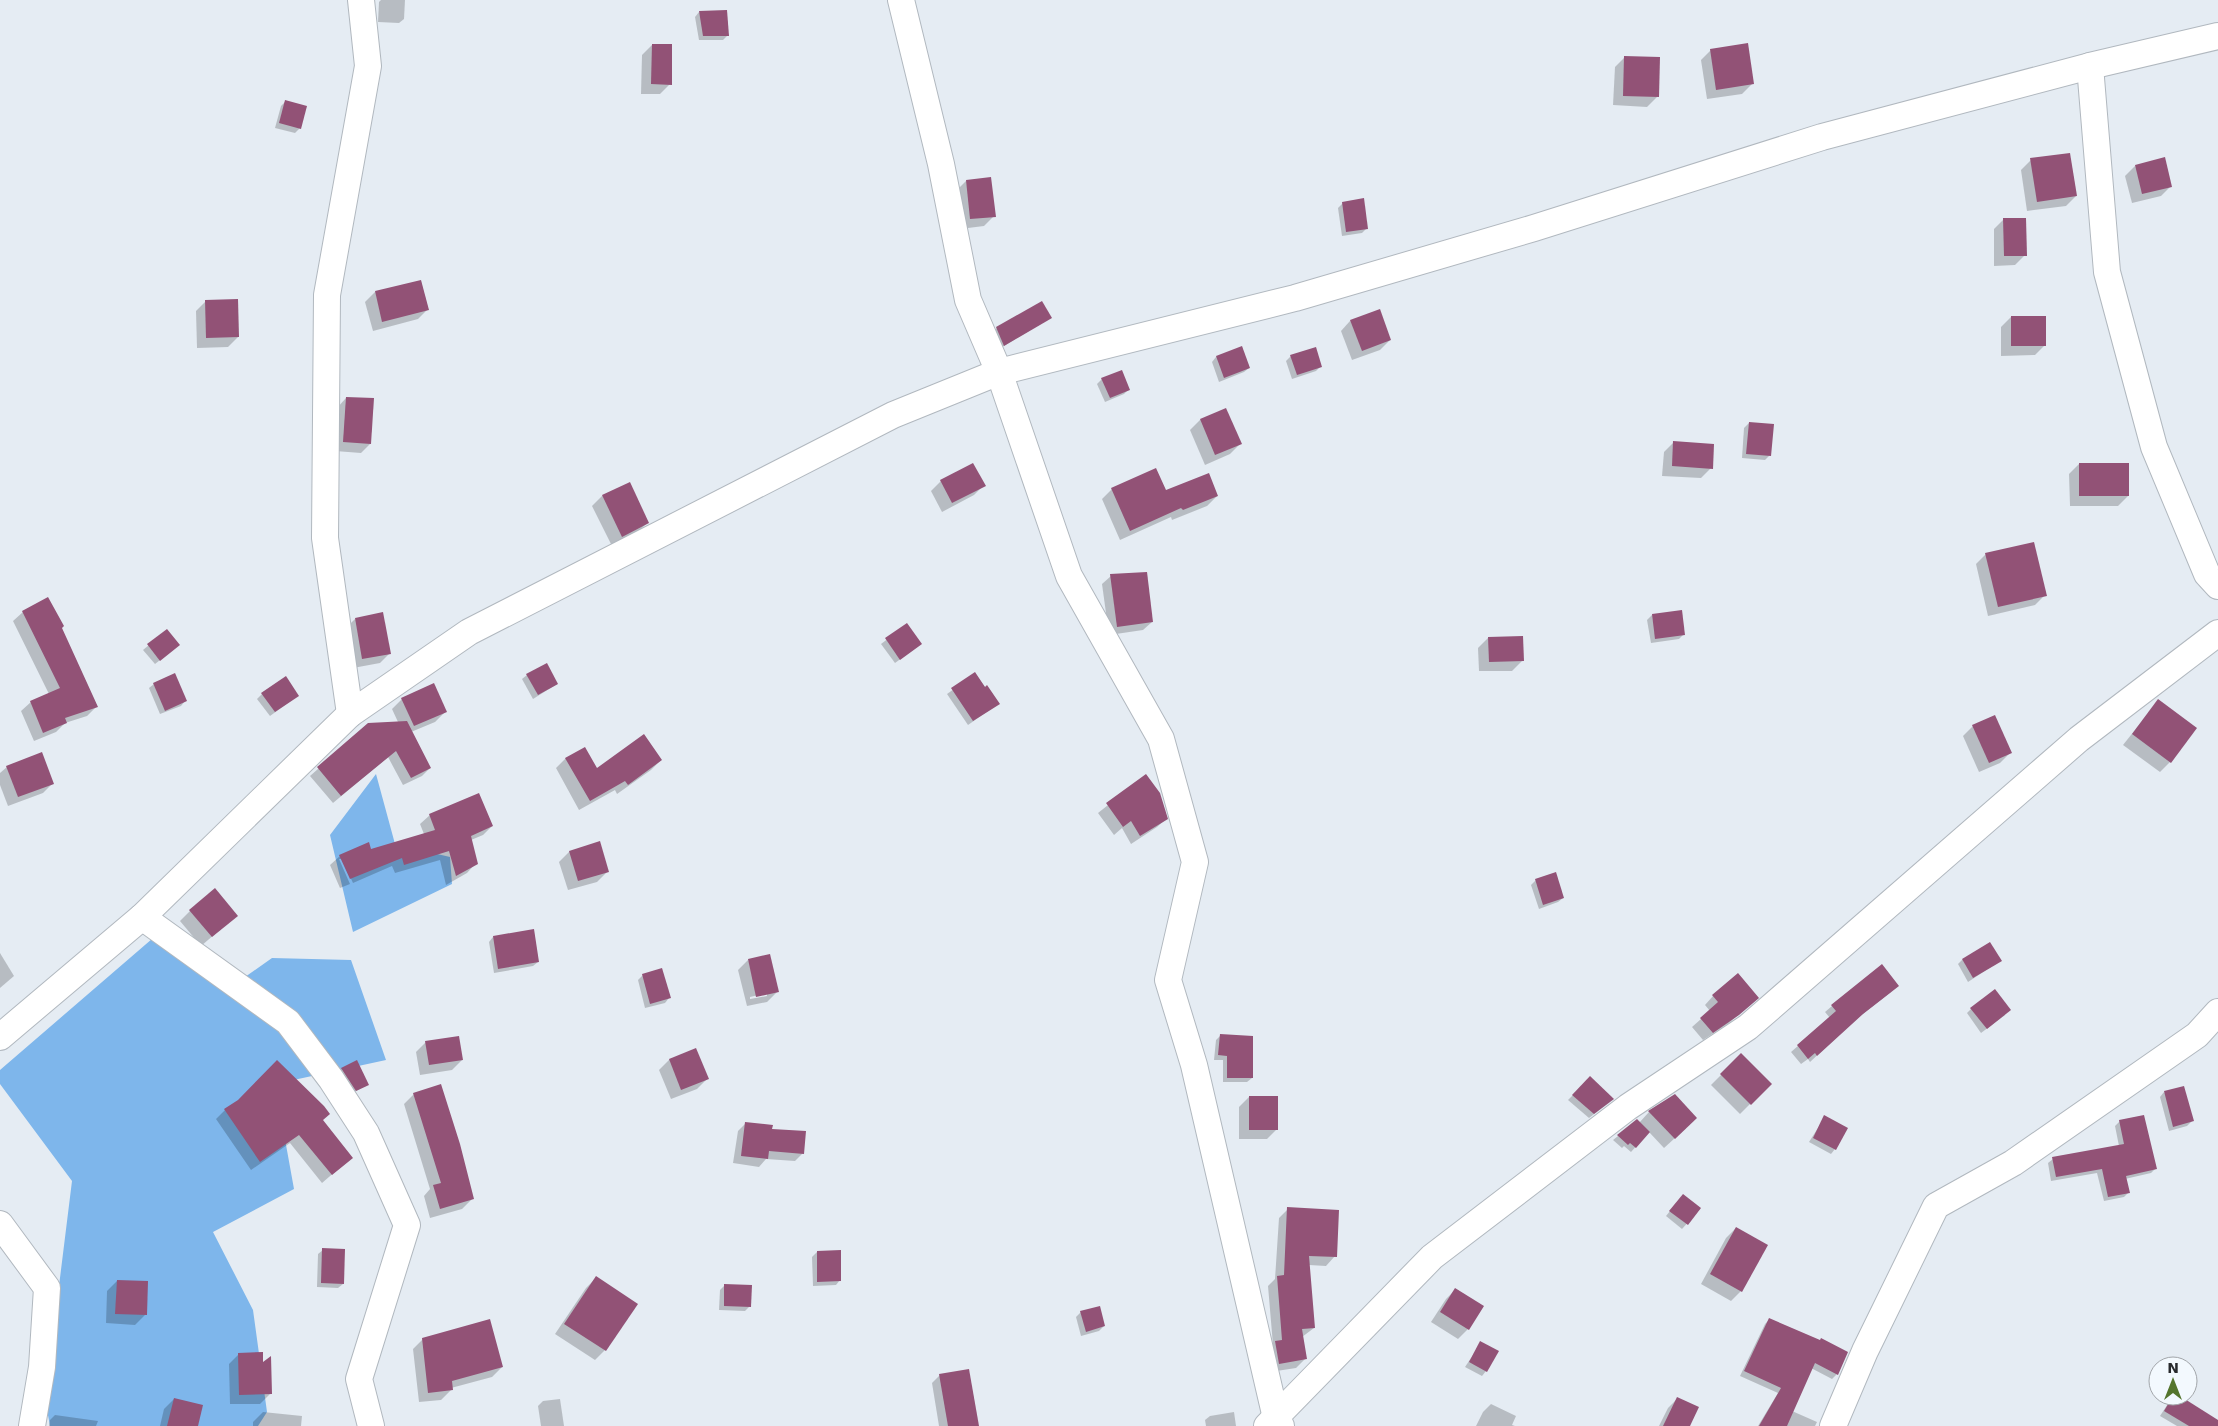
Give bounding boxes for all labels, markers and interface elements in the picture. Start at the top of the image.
north arrow [2148,1356,2198,1406]
text: N [2167,1360,2179,1376]

